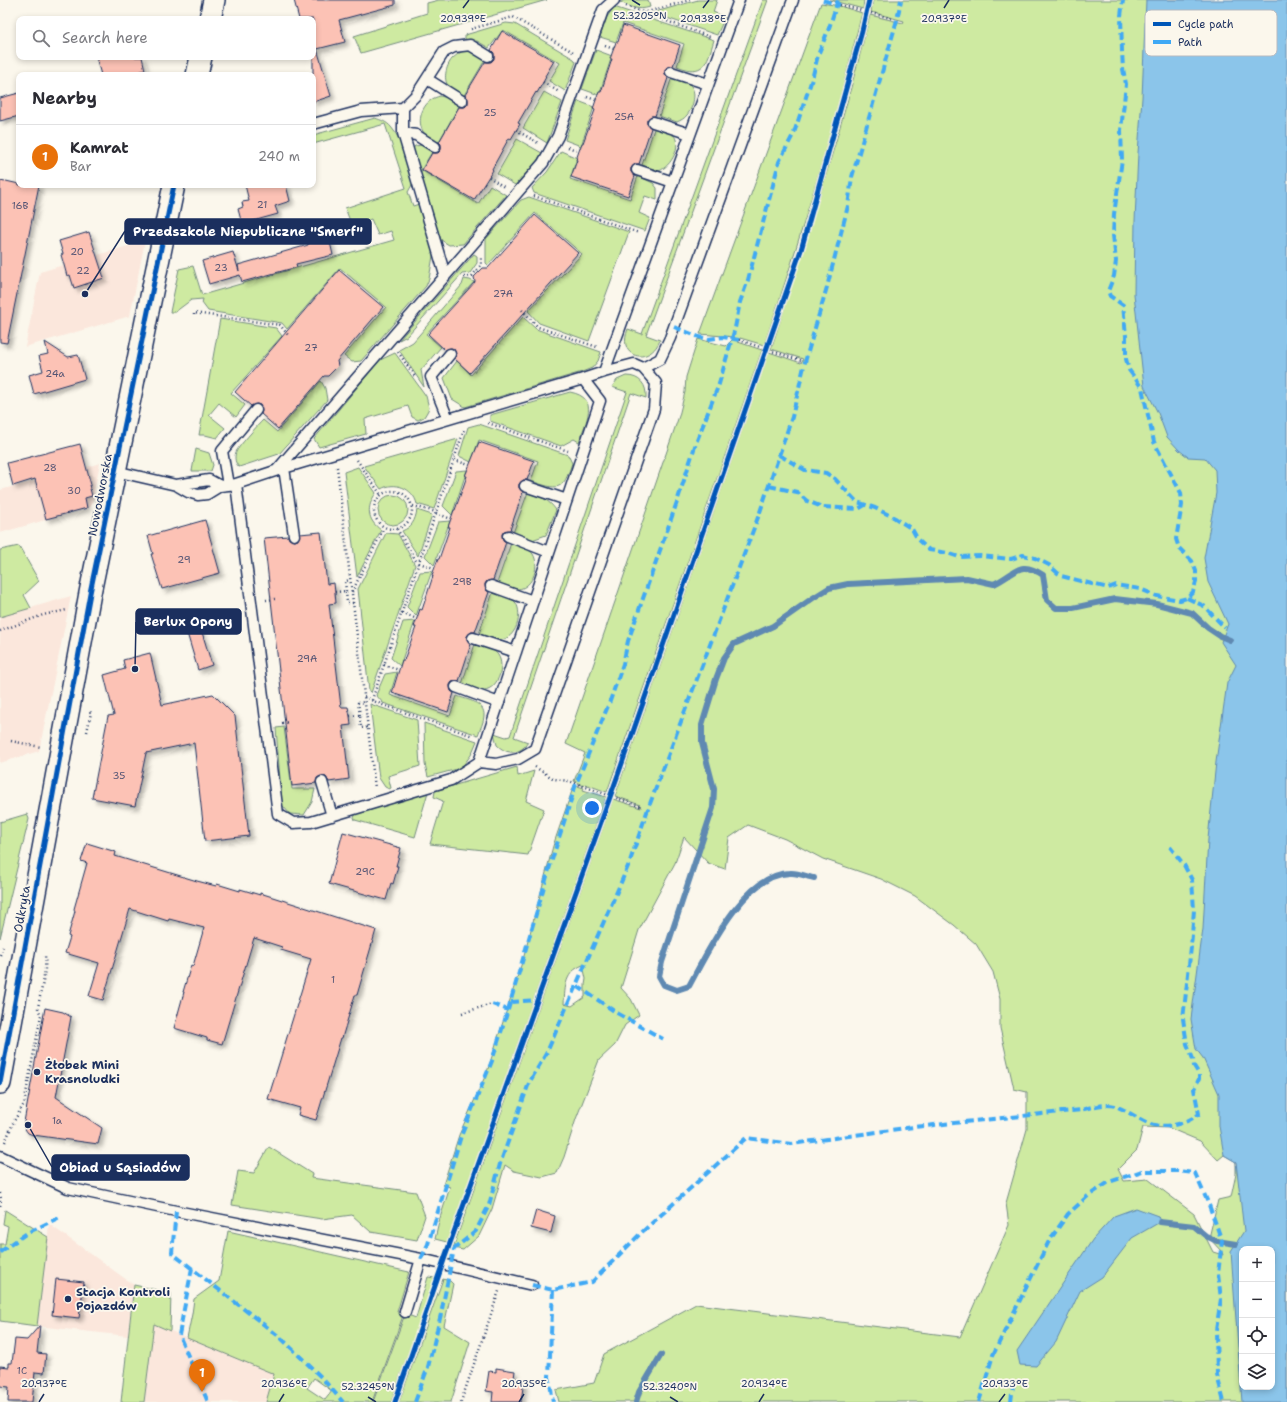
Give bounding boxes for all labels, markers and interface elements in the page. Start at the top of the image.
text: 52.3205°N [613,9,667,22]
legend [1145,10,1277,56]
text: 20.939°E [440,12,486,25]
text: 20.938°E [680,12,726,25]
text: 20.937°E [921,12,967,25]
search box [16,16,316,60]
text: Cycle path [1178,17,1234,32]
icon: search [30,27,52,49]
text: Search here [62,28,148,48]
text: Path [1178,35,1202,50]
text: Nearby [32,87,97,109]
house number: 25 [484,106,496,119]
house number: 25A [614,110,634,123]
text: Kamrat [70,138,129,158]
text: 1 [42,148,48,165]
text: 240 m [258,148,300,165]
text: Bar [70,158,92,175]
house number: 21 [257,198,267,211]
house number: 16B [12,199,28,212]
callout: Przedszkole Niepubliczne "Smerf" [125,219,371,244]
text: Przedszkole Niepubliczne "Smerf" [133,223,363,240]
house number: 20 [70,245,84,258]
house number: 23 [214,261,228,274]
house number: 22 [76,264,90,277]
house number: 27A [493,287,513,300]
house number: 27 [304,341,318,354]
house number: 24a [45,367,65,380]
street label: Nowodworska [84,452,116,538]
house number: 28 [43,461,57,474]
house number: 30 [67,484,81,497]
house number: 29 [177,553,191,566]
house number: 29B [452,575,472,588]
callout: Berlux Opony [136,609,241,634]
text: Berlux Opony [143,613,233,630]
house number: 29A [297,652,317,665]
house number: 35 [113,769,125,782]
your location [582,798,602,818]
house number: 29C [355,865,375,878]
street label: Odkryta [10,884,34,934]
house number: 1 [331,973,335,986]
place label: Żłobek Mini Krasnoludki [45,1057,120,1087]
marker: Żłobek Mini Krasnoludki [32,1067,42,1077]
house number: 1a [52,1114,63,1127]
callout: Obiad u Sąsiadów [52,1155,189,1180]
text: Obiad u Sąsiadów [59,1159,181,1176]
map controls [1239,1246,1275,1390]
button: + [1239,1246,1275,1282]
button: − [1239,1282,1275,1318]
place label: Stacja Kontroli Pojazdów [76,1284,170,1314]
marker: Stacja Kontroli Pojazdów [63,1294,73,1304]
button: locate [1239,1318,1275,1354]
button: layers [1239,1354,1275,1390]
pin: 1 [189,1359,215,1392]
house number: 1C [17,1364,27,1377]
text: 20.937°E [21,1377,67,1390]
text: 20.936°E [261,1377,307,1390]
text: 20.935°E [501,1377,547,1390]
text: 20.934°E [741,1377,787,1390]
text: 20.933°E [982,1377,1028,1390]
text: 52.3245°N [341,1380,395,1393]
text: 52.3240°N [643,1380,697,1393]

